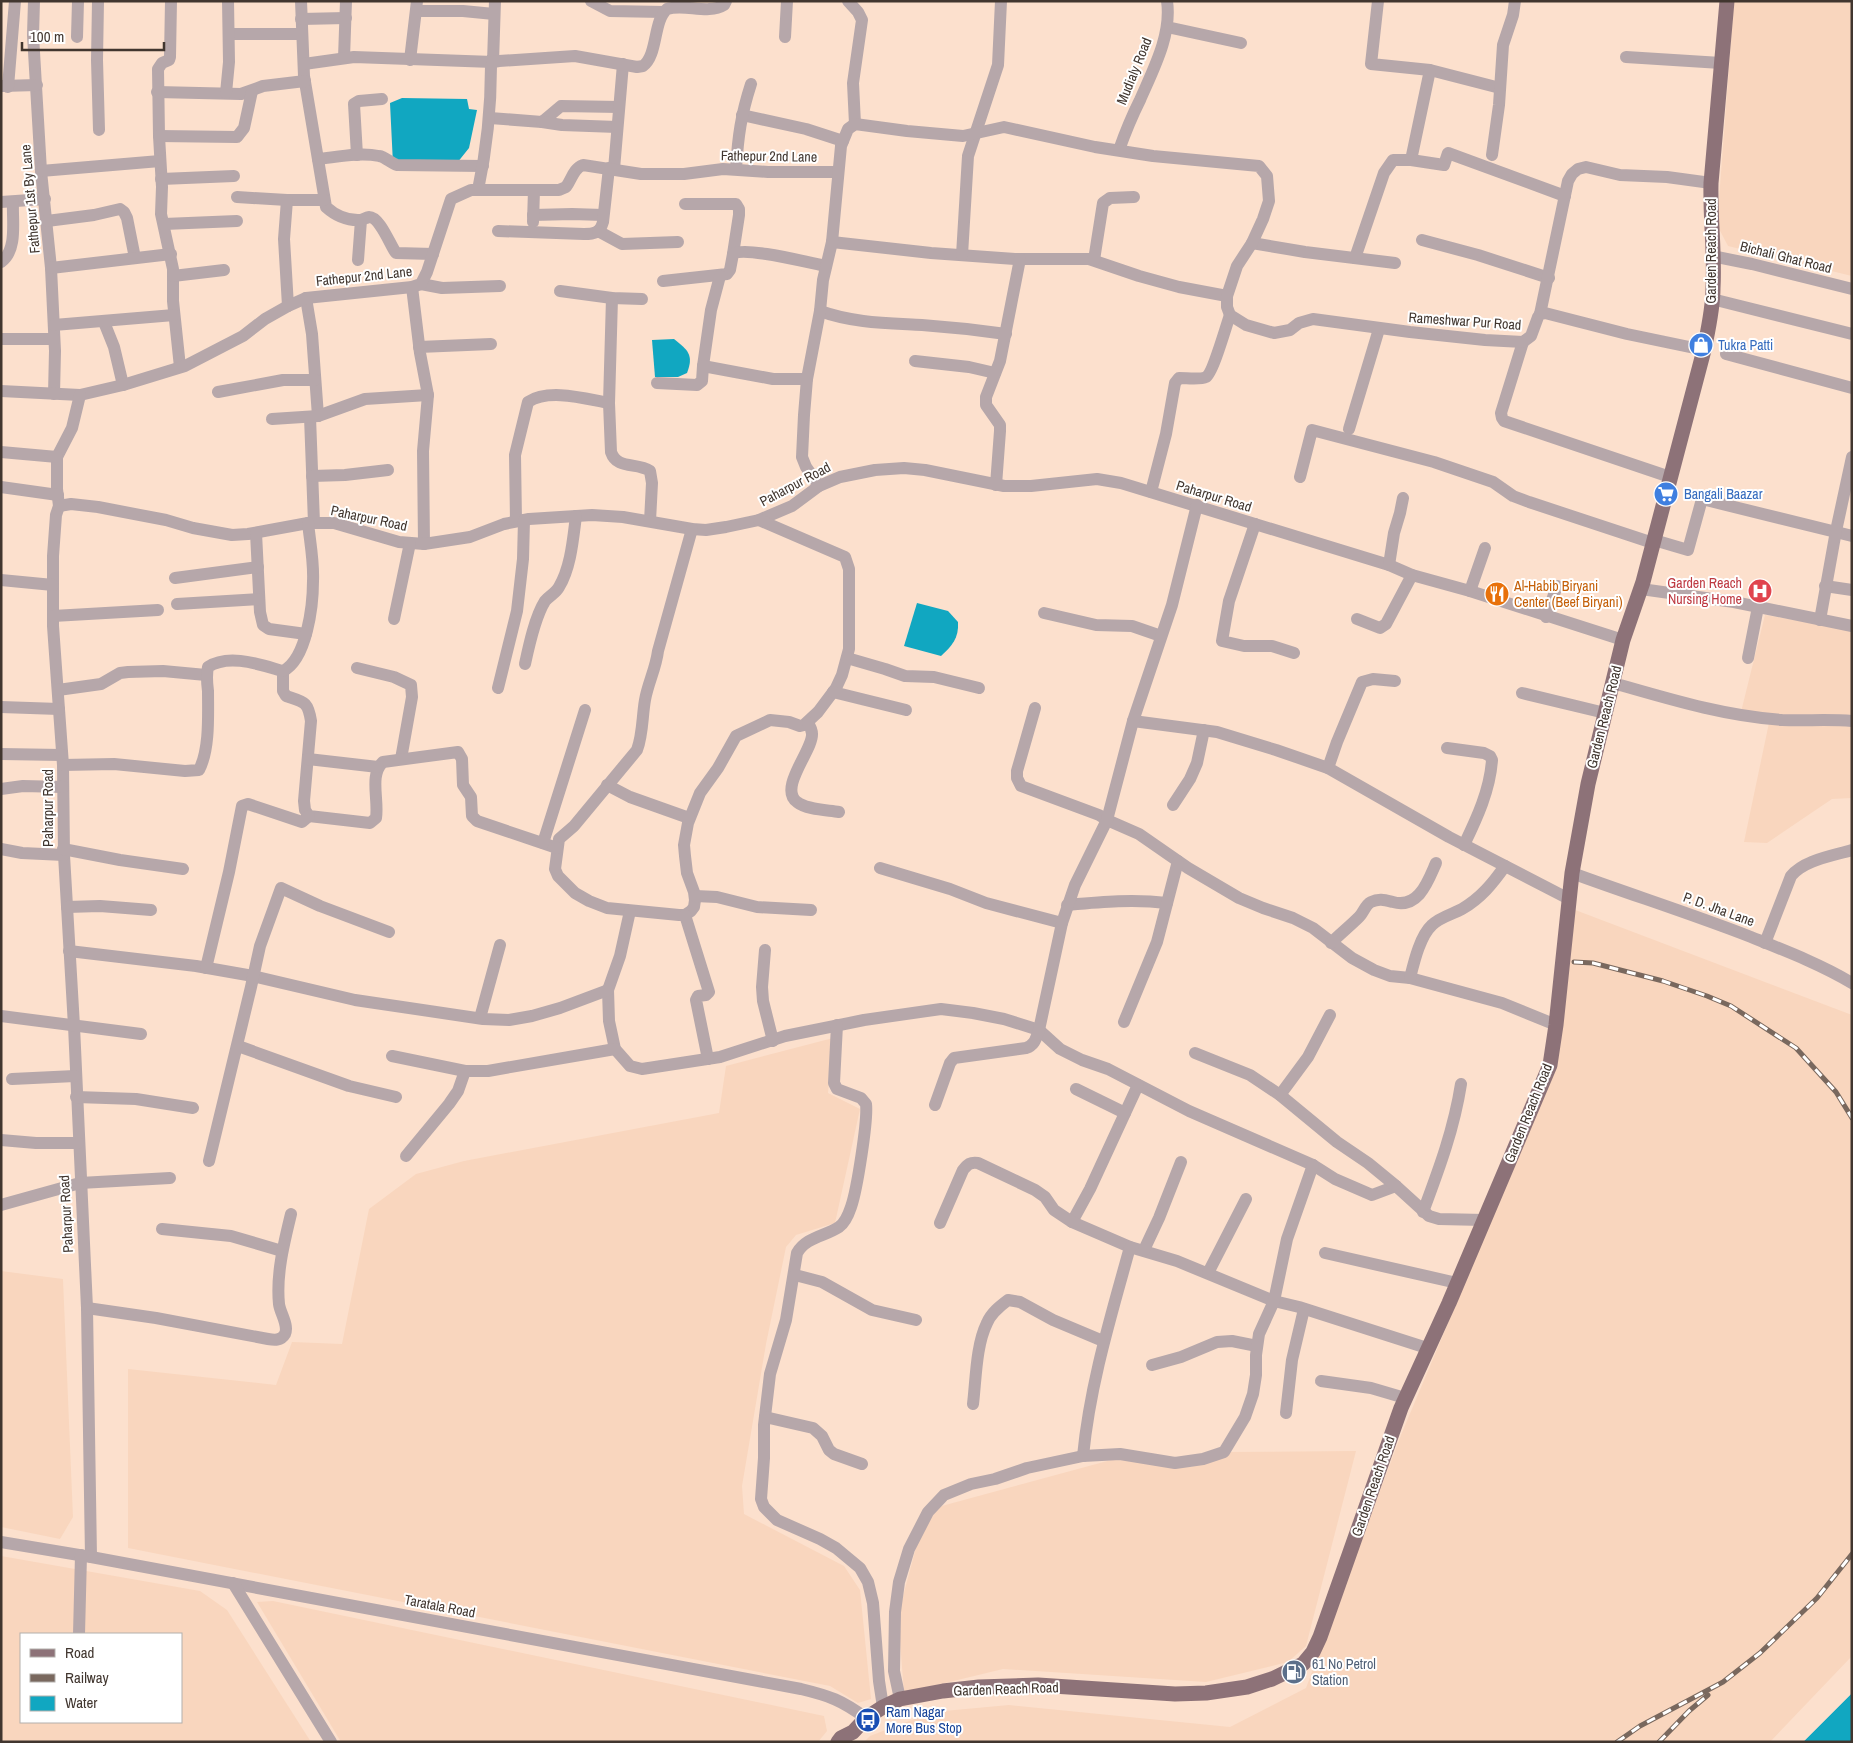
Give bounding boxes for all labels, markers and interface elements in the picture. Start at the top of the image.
scale bar [22,20,165,52]
text: 100 m [30,26,64,47]
street label: Mudialy Road [1112,35,1156,107]
street label: Fathepur 1st By Lane [16,144,44,254]
street label: Fathepur 2nd Lane [721,146,817,166]
street label: Garden Reach Road [1702,198,1720,304]
street label: Bichali Ghat Road [1738,237,1834,277]
street label: Fathepur 2nd Lane [315,262,413,290]
street label: Rameshwar Pur Road [1408,308,1522,334]
shop icon: Tukra Patti [1688,332,1714,358]
place label: Tukra Patti [1718,336,1773,354]
street label: Paharpur Road [756,458,834,510]
street label: Paharpur Road [1174,476,1254,516]
supermarket icon: Bangali Baazar [1653,481,1679,507]
place label: Bangali Baazar [1684,485,1763,503]
street label: Paharpur Road [329,501,409,535]
place label: Garden Reach Nursing Home [1667,574,1742,608]
place label: Al-Habib Biryani Center (Beef Biryani) [1513,577,1623,611]
hospital icon: Garden Reach Nursing Home [1747,578,1773,604]
restaurant icon: Al-Habib Biryani Center (Beef Biryani) [1484,581,1510,607]
street label: Garden Reach Road [1583,664,1625,770]
street label: Paharpur Road [39,769,57,847]
street label: P. D. Jha Lane [1681,888,1757,930]
street label: Garden Reach Road [1500,1061,1556,1165]
street label: Paharpur Road [55,1175,77,1253]
street label: Garden Reach Road [1347,1433,1399,1539]
street label: Taratala Road [403,1590,477,1622]
legend [20,1633,182,1723]
text: Road [65,1642,94,1663]
place label: 61 No Petrol Station [1312,1655,1376,1689]
fuel station icon: 61 No Petrol Station [1281,1659,1307,1685]
text: Railway [65,1667,110,1688]
street label: Garden Reach Road [953,1678,1059,1700]
text: Water [65,1692,97,1713]
place label: Ram Nagar More Bus Stop [886,1703,962,1737]
bus stop icon: Ram Nagar More Bus Stop [855,1707,881,1733]

